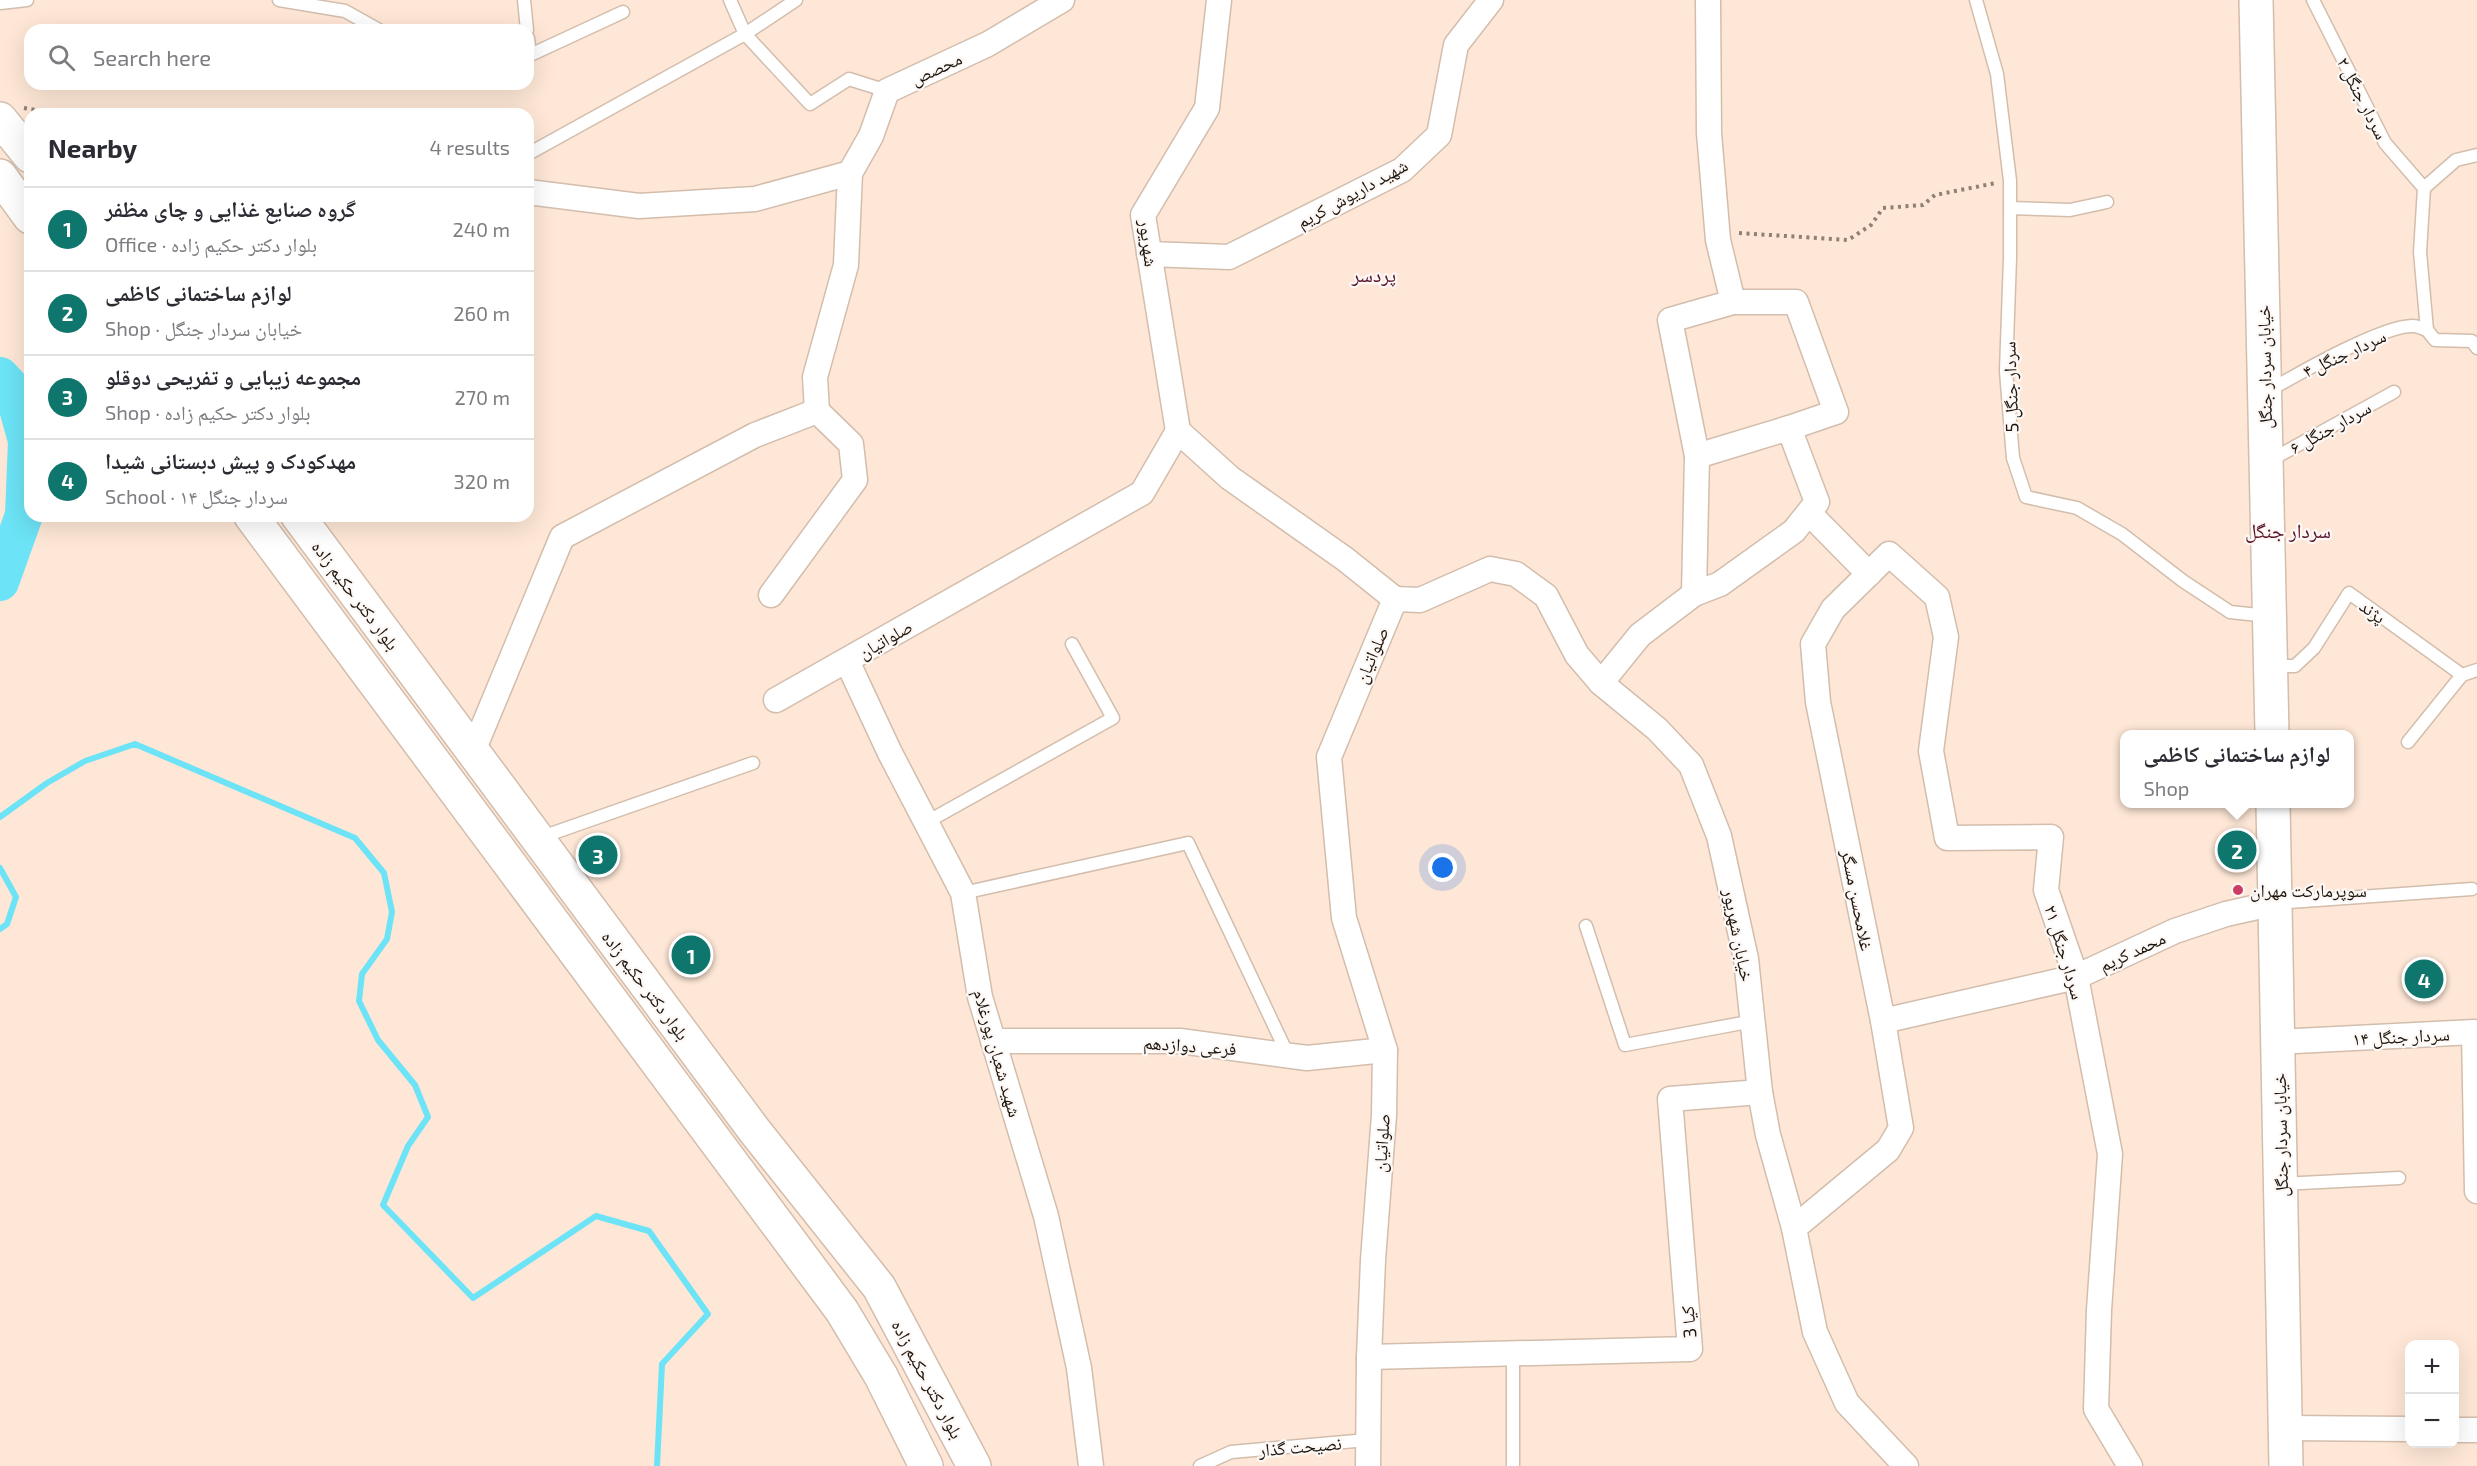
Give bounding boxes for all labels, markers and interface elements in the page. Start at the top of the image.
search box [24,24,534,90]
icon: search [45,41,78,74]
text: Search here [93,44,211,70]
street label: محصص [907,47,966,90]
street label: سردار جنگل ۲ [2332,53,2393,143]
text: Nearby [48,132,137,163]
text: 4 results [430,135,510,159]
street label: شهید داریوش کریم [1293,153,1412,234]
text: گروه صنایع غذایی و چای مظفر [105,195,356,221]
text: 1 [63,217,72,241]
text: 240 m [452,217,510,241]
street label: شهریور [1135,217,1163,268]
text: Office · بلوار دکتر حکیم زاده [105,232,317,256]
district label: پردسر [1351,262,1396,287]
text: لوازم ساختمانی کاظمی [105,279,292,305]
text: 2 [62,301,73,325]
text: 260 m [453,301,510,325]
street label: خیابان سردار جنگل [2252,305,2277,429]
text: Shop · خیابان سردار جنگل [105,316,302,340]
street label: سردار جنگل ۴ [2299,324,2390,383]
street label: سردار جنگل 5 [1997,341,2024,433]
text: مجموعه زیبایی و تفریحی دوقلو [105,363,361,389]
text: 3 [62,385,73,409]
text: 270 m [454,385,510,409]
street label: سردار جنگل ۶ [2286,396,2375,459]
text: Shop · بلوار دکتر حکیم زاده [105,400,311,424]
text: مهدکودک و پیش دبستانی شیدا [105,447,356,473]
text: 4 [61,469,74,493]
text: 320 m [454,469,510,493]
text: School · سردار جنگل ۱۴ [105,484,288,508]
district label: سردار جنگل [2245,518,2331,543]
street label: بلوار دکتر حکیم زاده [306,536,404,655]
street label: پژند [2355,594,2390,629]
street label: صلواتیان [854,615,917,664]
street label: صلواتیان [1349,624,1394,687]
popup [2120,730,2354,808]
text: لوازم ساختمانی کاظمی [2144,740,2330,766]
text: Shop [2144,776,2189,800]
pin: 2 [2218,828,2256,872]
pin: 3 [578,832,618,878]
street label: غلامحسن مسگر [1836,847,1879,953]
your location [1428,853,1457,882]
place label: سوپرمارکت مهران [2250,879,2367,902]
marker: سوپرمارکت مهران [2231,883,2245,897]
street label: خیابان شهریور [1718,886,1759,983]
street label: سردار جنگل ۲۱ [2039,902,2090,1002]
street label: بلوار دکتر حکیم زاده [596,926,694,1045]
street label: محمد کریم [2095,926,2169,978]
pin: 1 [672,932,710,978]
pin: 4 [2404,956,2444,1002]
street label: شهید شعبان پورغلام [967,987,1027,1120]
street label: سردار جنگل ۱۴ [2352,1022,2450,1051]
street label: فرعی دوازدهم [1142,1031,1237,1061]
street label: خیابان سردار جنگل [2268,1073,2293,1197]
street label: صلواتیان [1368,1113,1395,1173]
street label: کیا 3 [1676,1304,1701,1339]
street label: بلوار دکتر حکیم زاده [886,1316,969,1443]
map controls [2405,1340,2459,1448]
button: + [2405,1340,2459,1394]
button: − [2405,1394,2459,1448]
street label: نصیحت گذار [1257,1431,1343,1461]

